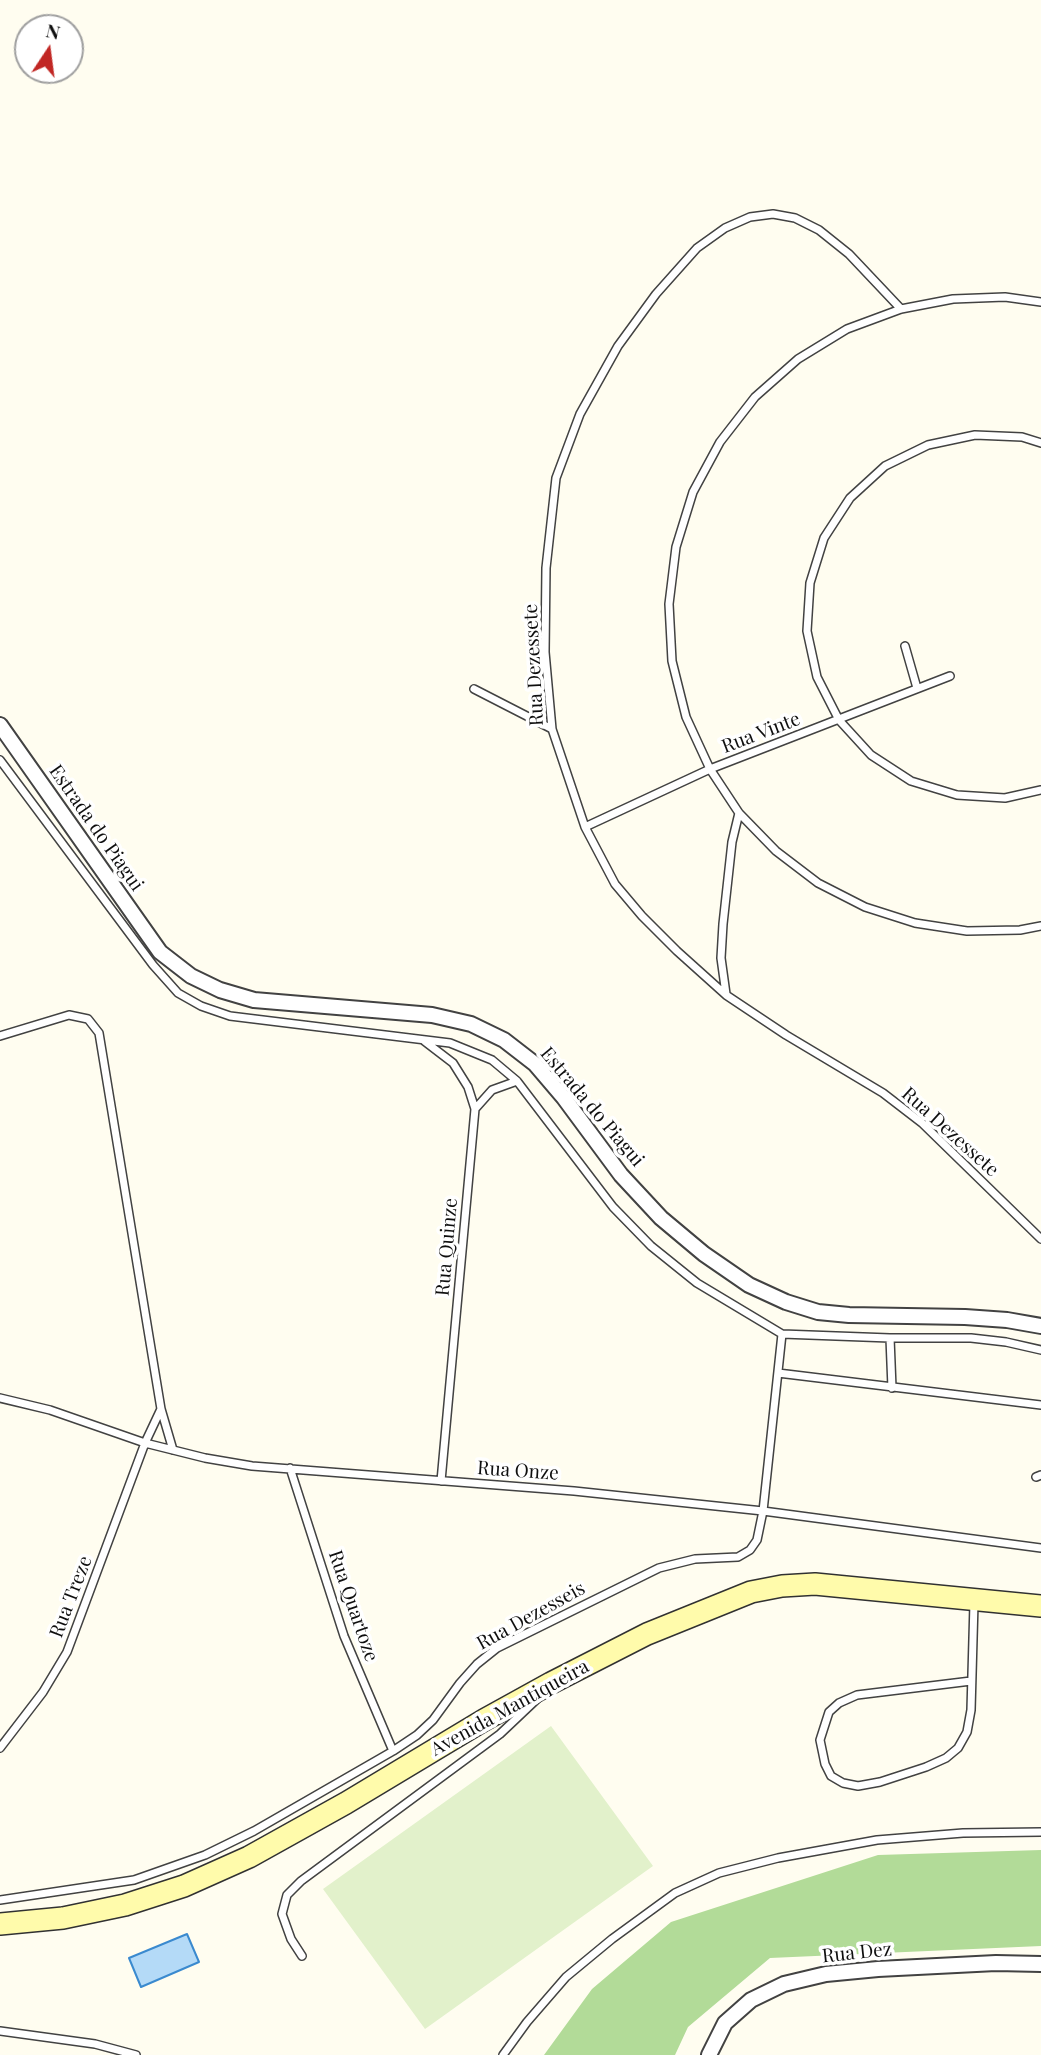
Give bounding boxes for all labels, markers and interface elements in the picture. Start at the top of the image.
north arrow [14,14,84,84]
text: N [44,16,63,45]
street label: Rua Dezessete [519,603,549,727]
street label: Rua Vinte [719,708,803,758]
street label: Estrada do Piagui [44,760,148,896]
street label: Estrada do Piagui [535,1043,649,1171]
street label: Rua Dezessete [897,1083,1003,1181]
street label: Rua Quinze [431,1197,463,1297]
street label: Rua Onze [476,1457,560,1485]
street label: Rua Quartoze [323,1547,383,1665]
street label: Rua Treze [45,1553,97,1641]
street label: Rua Dezesseis [473,1577,589,1655]
street label: Avenida Mantiqueira [427,1655,593,1761]
street label: Rua Dez [821,1938,893,1968]

